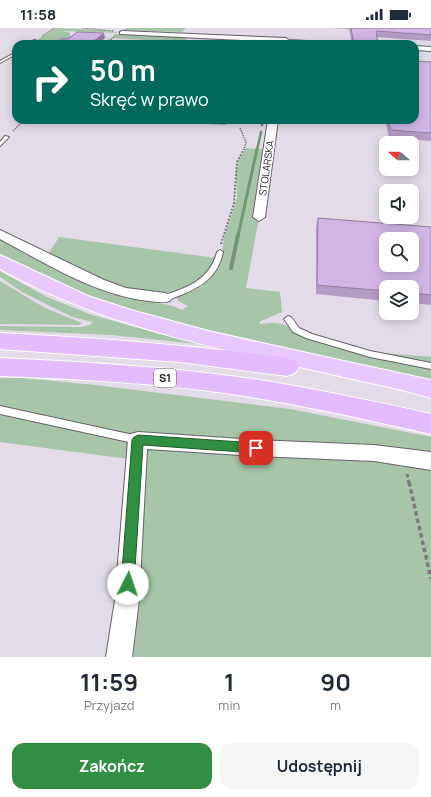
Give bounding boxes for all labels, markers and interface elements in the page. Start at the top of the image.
text: 11:58 [20,4,56,25]
text: 50 m [90,51,156,89]
icon: right [24,56,76,108]
text: Skręć w prawo [90,87,209,111]
north arrow [379,136,419,176]
map controls [379,136,419,320]
street label: STOLARSKA [255,139,277,196]
button: sound [379,184,419,224]
button: search [379,232,419,272]
button: layers [379,280,419,320]
road number: S1 [154,369,176,387]
pin [239,431,273,465]
icon: arrive [245,437,267,459]
position arrow [107,563,149,605]
text: 11:59 [80,665,138,698]
text: 1 [224,665,235,698]
text: 90 [320,665,351,698]
text: Przyjazd [84,696,134,714]
text: min [218,696,240,714]
text: m [330,696,341,714]
button: Zakończ [12,743,212,789]
button: Udostępnij [220,743,419,789]

